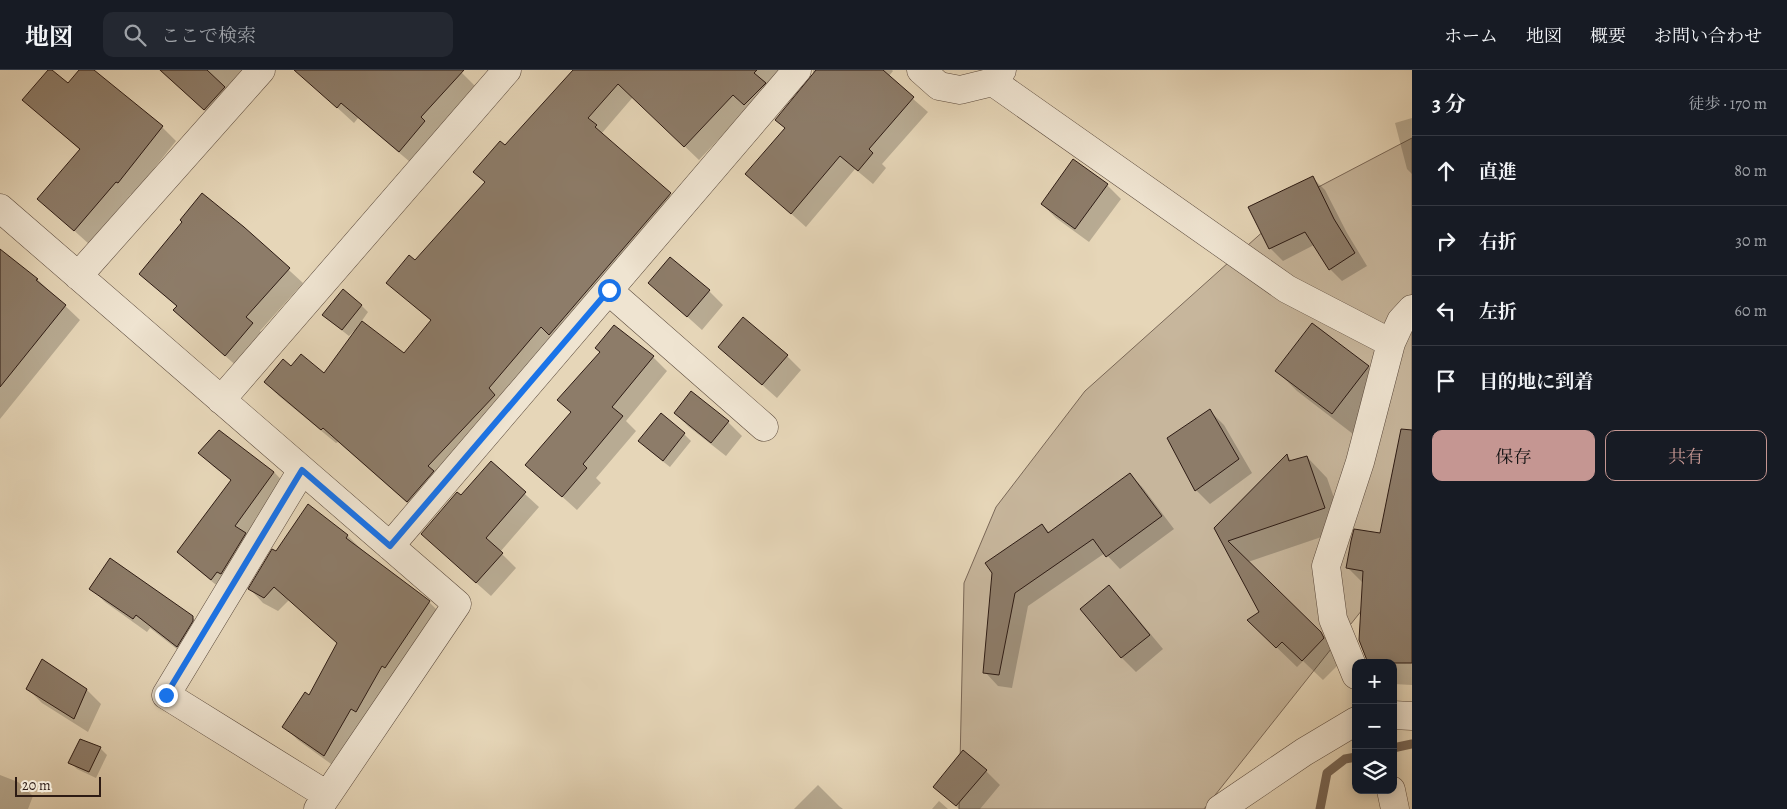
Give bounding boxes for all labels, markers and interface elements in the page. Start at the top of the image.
search box [103,12,453,57]
text: 地図 [25,21,73,53]
icon: search [121,21,149,49]
text: ここで検索 [161,23,256,49]
text: ホーム [1444,24,1498,48]
text: 地図 [1526,24,1562,48]
text: 概要 [1590,24,1626,48]
text: お問い合わせ [1654,24,1762,48]
text: 3 分 [1432,90,1466,118]
text: 徒歩 · 170 m [1688,93,1767,115]
icon: ahead [1432,157,1460,185]
text: 直進 [1479,159,1517,185]
text: 80 m [1734,160,1767,182]
icon: right [1432,227,1460,255]
text: 右折 [1479,229,1517,255]
text: 30 m [1735,230,1767,252]
route start [598,279,621,302]
icon: left [1432,297,1460,325]
text: 左折 [1479,299,1517,325]
text: 60 m [1735,300,1767,322]
icon: arrive [1432,367,1460,395]
text: 目的地に到着 [1479,369,1593,395]
button: 保存 [1432,430,1595,481]
button: 共有 [1605,430,1767,481]
map controls [1352,659,1397,794]
button: + [1352,659,1397,704]
route end [155,684,178,707]
button: − [1352,704,1397,749]
button: layers [1352,749,1397,794]
scale bar [15,774,101,797]
text: 20 m [22,776,51,795]

